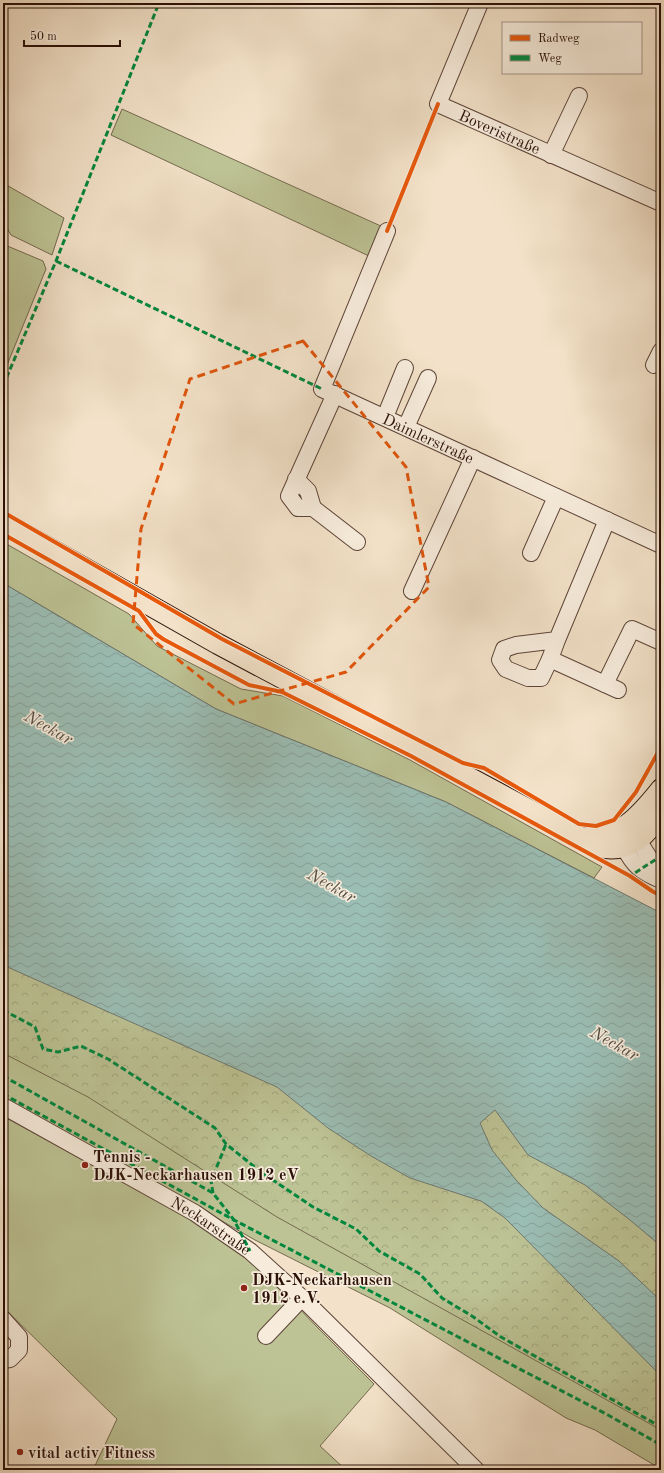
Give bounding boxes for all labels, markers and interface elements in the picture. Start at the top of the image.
scale bar [24,22,120,48]
legend [502,22,642,74]
text: 50 m [30,30,57,43]
text: Radweg [538,33,580,45]
text: Weg [538,53,562,65]
street label: Boveristraße [456,108,542,158]
street label: Daimlerstraße [379,412,476,468]
water label: Neckar [20,708,76,749]
water label: Neckar [303,866,359,907]
water label: Neckar [586,1024,642,1065]
place label: Tennis - DJK-Neckarhausen 1912 eV [93,1150,299,1184]
marker: Tennis - DJK-Neckarhausen 1912 eV [80,1160,90,1170]
street label: Neckarstraße [167,1195,253,1259]
place label: DJK-Neckarhausen 1912 e.V. [252,1273,392,1307]
marker: DJK-Neckarhausen 1912 e.V. [239,1283,249,1293]
place label: vital activ Fitness [28,1446,155,1462]
marker: vital activ Fitness [15,1447,25,1457]

